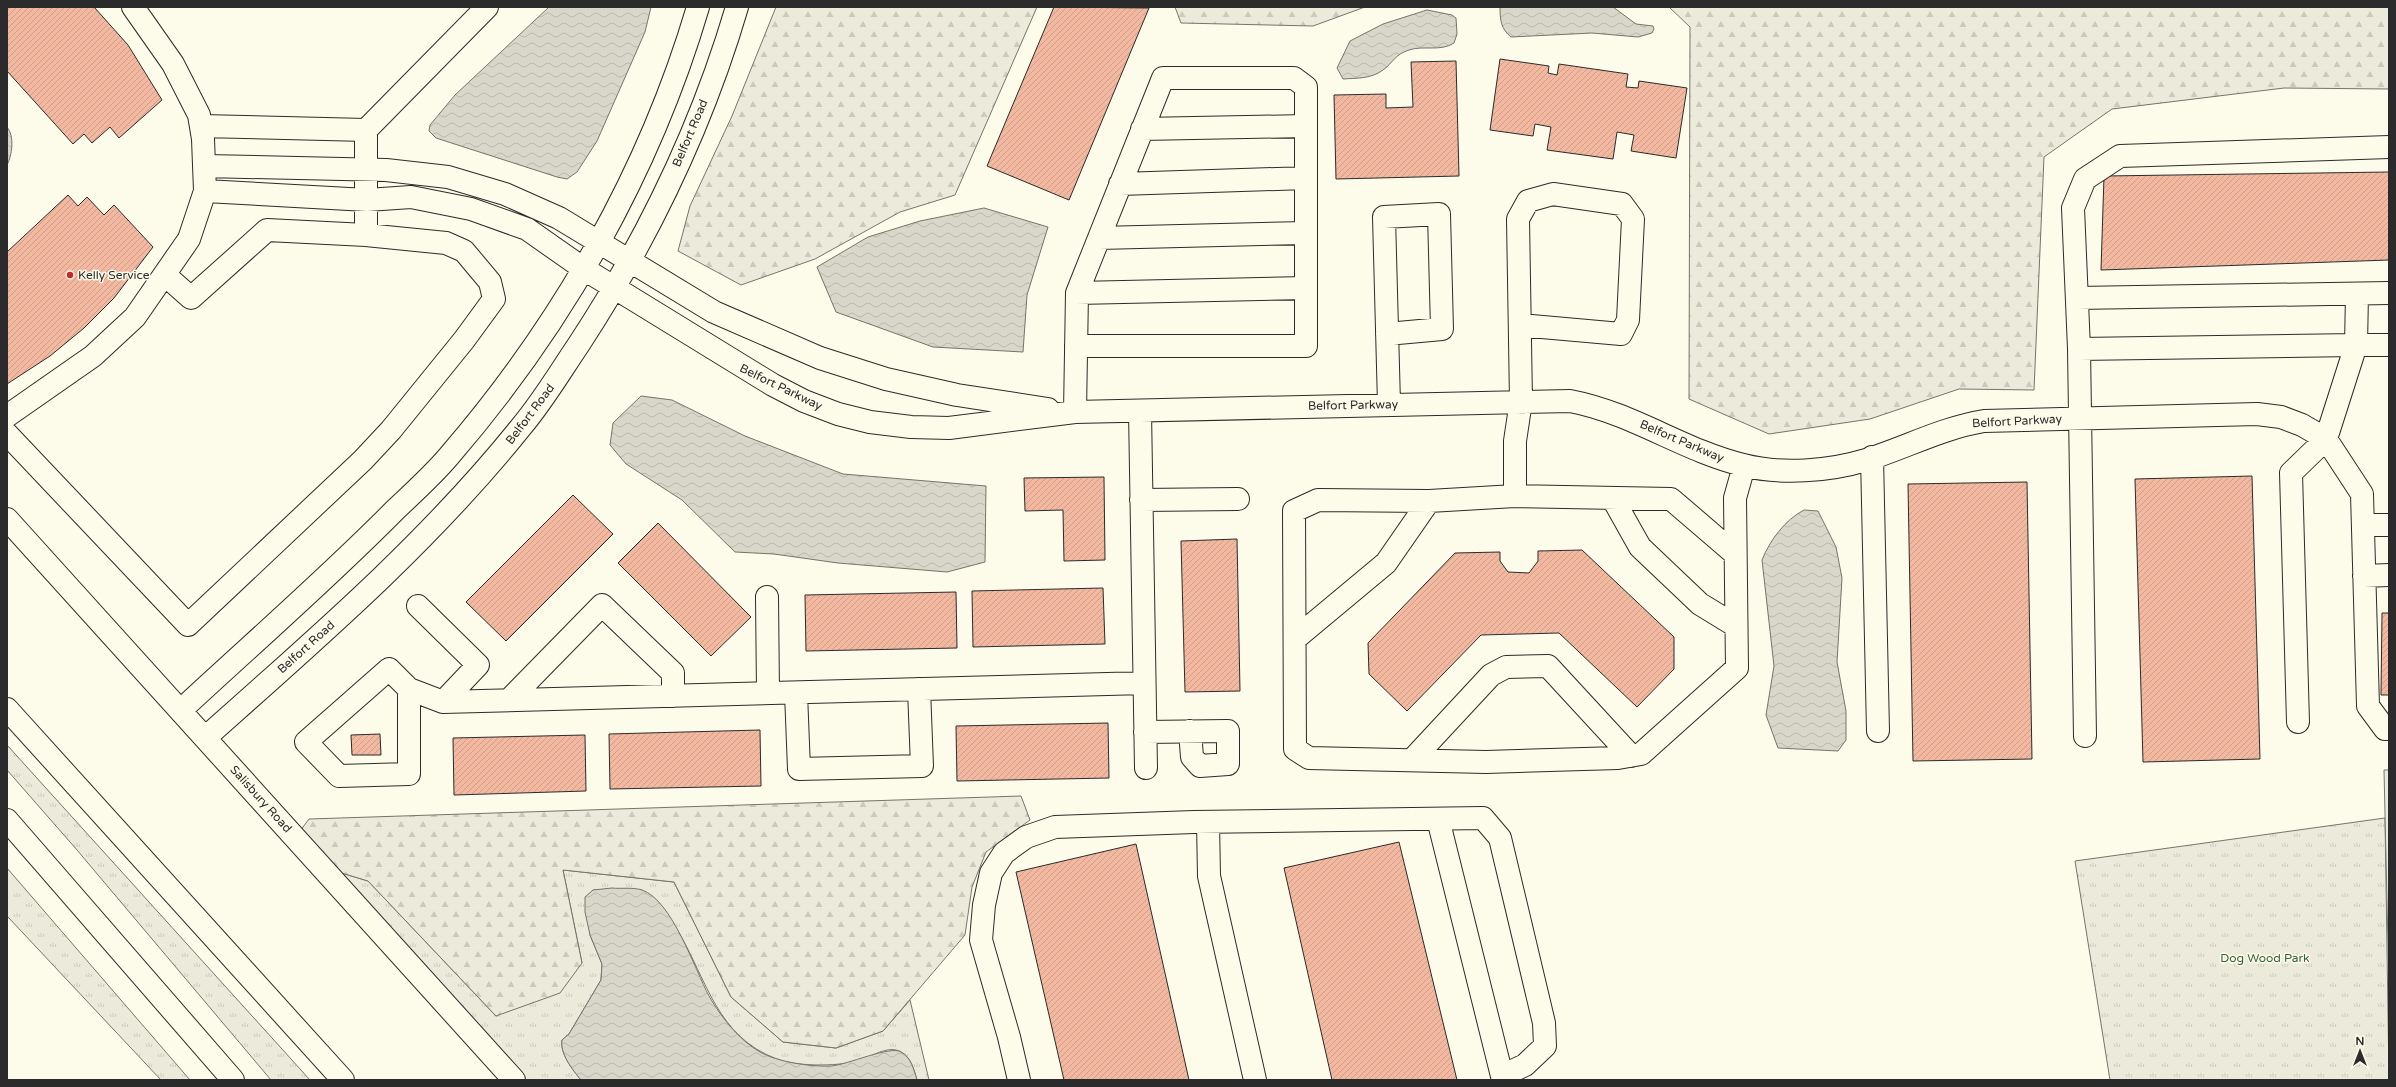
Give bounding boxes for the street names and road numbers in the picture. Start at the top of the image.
street label: Belfort Road [669,97,711,169]
street label: Belfort Parkway [737,361,825,413]
street label: Belfort Road [503,381,557,447]
street label: Belfort Parkway [1308,397,1399,413]
street label: Belfort Parkway [1972,412,2063,430]
street label: Belfort Parkway [1638,417,1727,465]
street label: Belfort Road [275,618,337,676]
street label: Salisbury Road [227,763,295,835]

